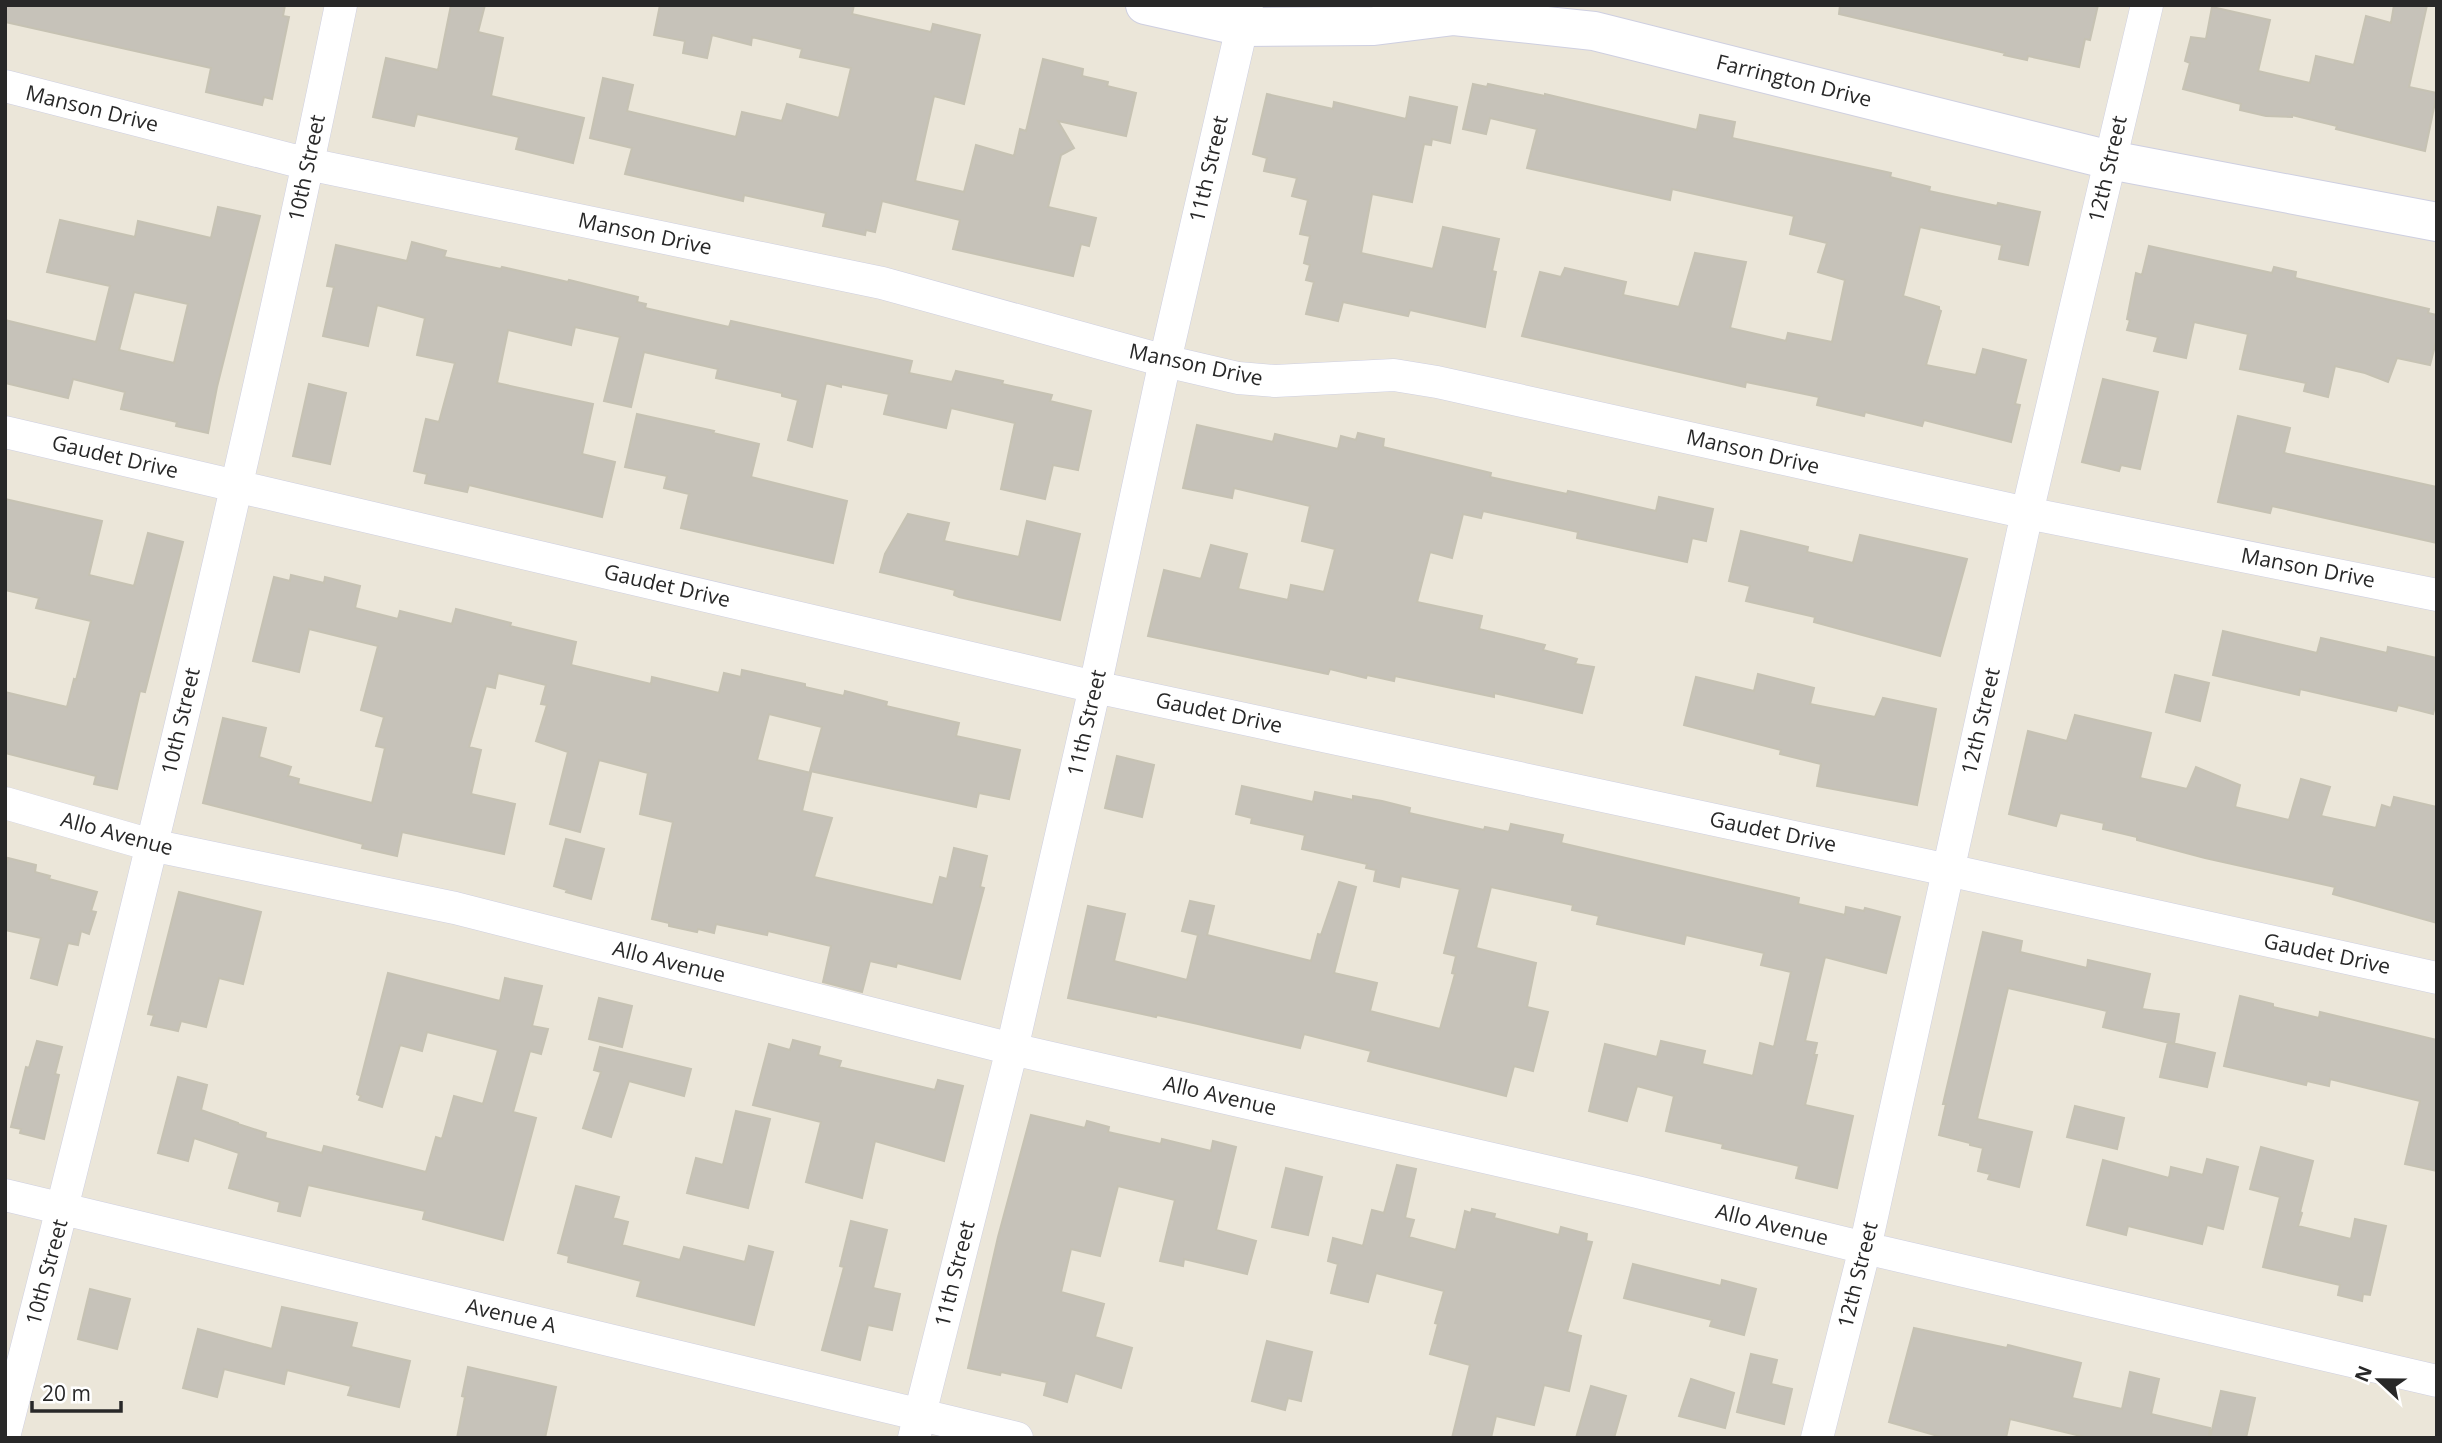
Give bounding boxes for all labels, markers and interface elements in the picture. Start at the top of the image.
street label: Farrington Drive [1714,47,1875,113]
street label: Manson Drive [23,78,162,138]
street label: 10th Street [281,112,331,224]
street label: 11th Street [1182,113,1234,225]
street label: 12th Street [2081,113,2133,225]
street label: Manson Drive [576,205,715,261]
street label: Manson Drive [1127,336,1266,392]
street label: Manson Drive [1684,422,1823,480]
street label: Gaudet Drive [49,428,181,484]
street label: Manson Drive [2239,540,2378,594]
street label: Gaudet Drive [601,557,733,613]
street label: 10th Street [154,665,206,777]
street label: 12th Street [1954,665,2006,777]
street label: 11th Street [1060,667,1112,779]
street label: Gaudet Drive [1153,685,1285,739]
street label: Gaudet Drive [1707,804,1839,858]
street label: Allo Avenue [58,805,176,861]
street label: Gaudet Drive [2261,926,2393,980]
street label: Allo Avenue [610,934,728,989]
street label: Allo Avenue [1161,1068,1279,1122]
street label: Allo Avenue [1713,1197,1831,1252]
street label: 10th Street [18,1216,74,1328]
street label: 11th Street [927,1218,981,1330]
street label: 12th Street [1830,1219,1884,1331]
street label: Avenue A [463,1291,560,1339]
north arrow [2344,1345,2414,1415]
text: N [2348,1362,2378,1386]
scale bar [32,1370,121,1414]
text: 20 m [42,1379,91,1407]

